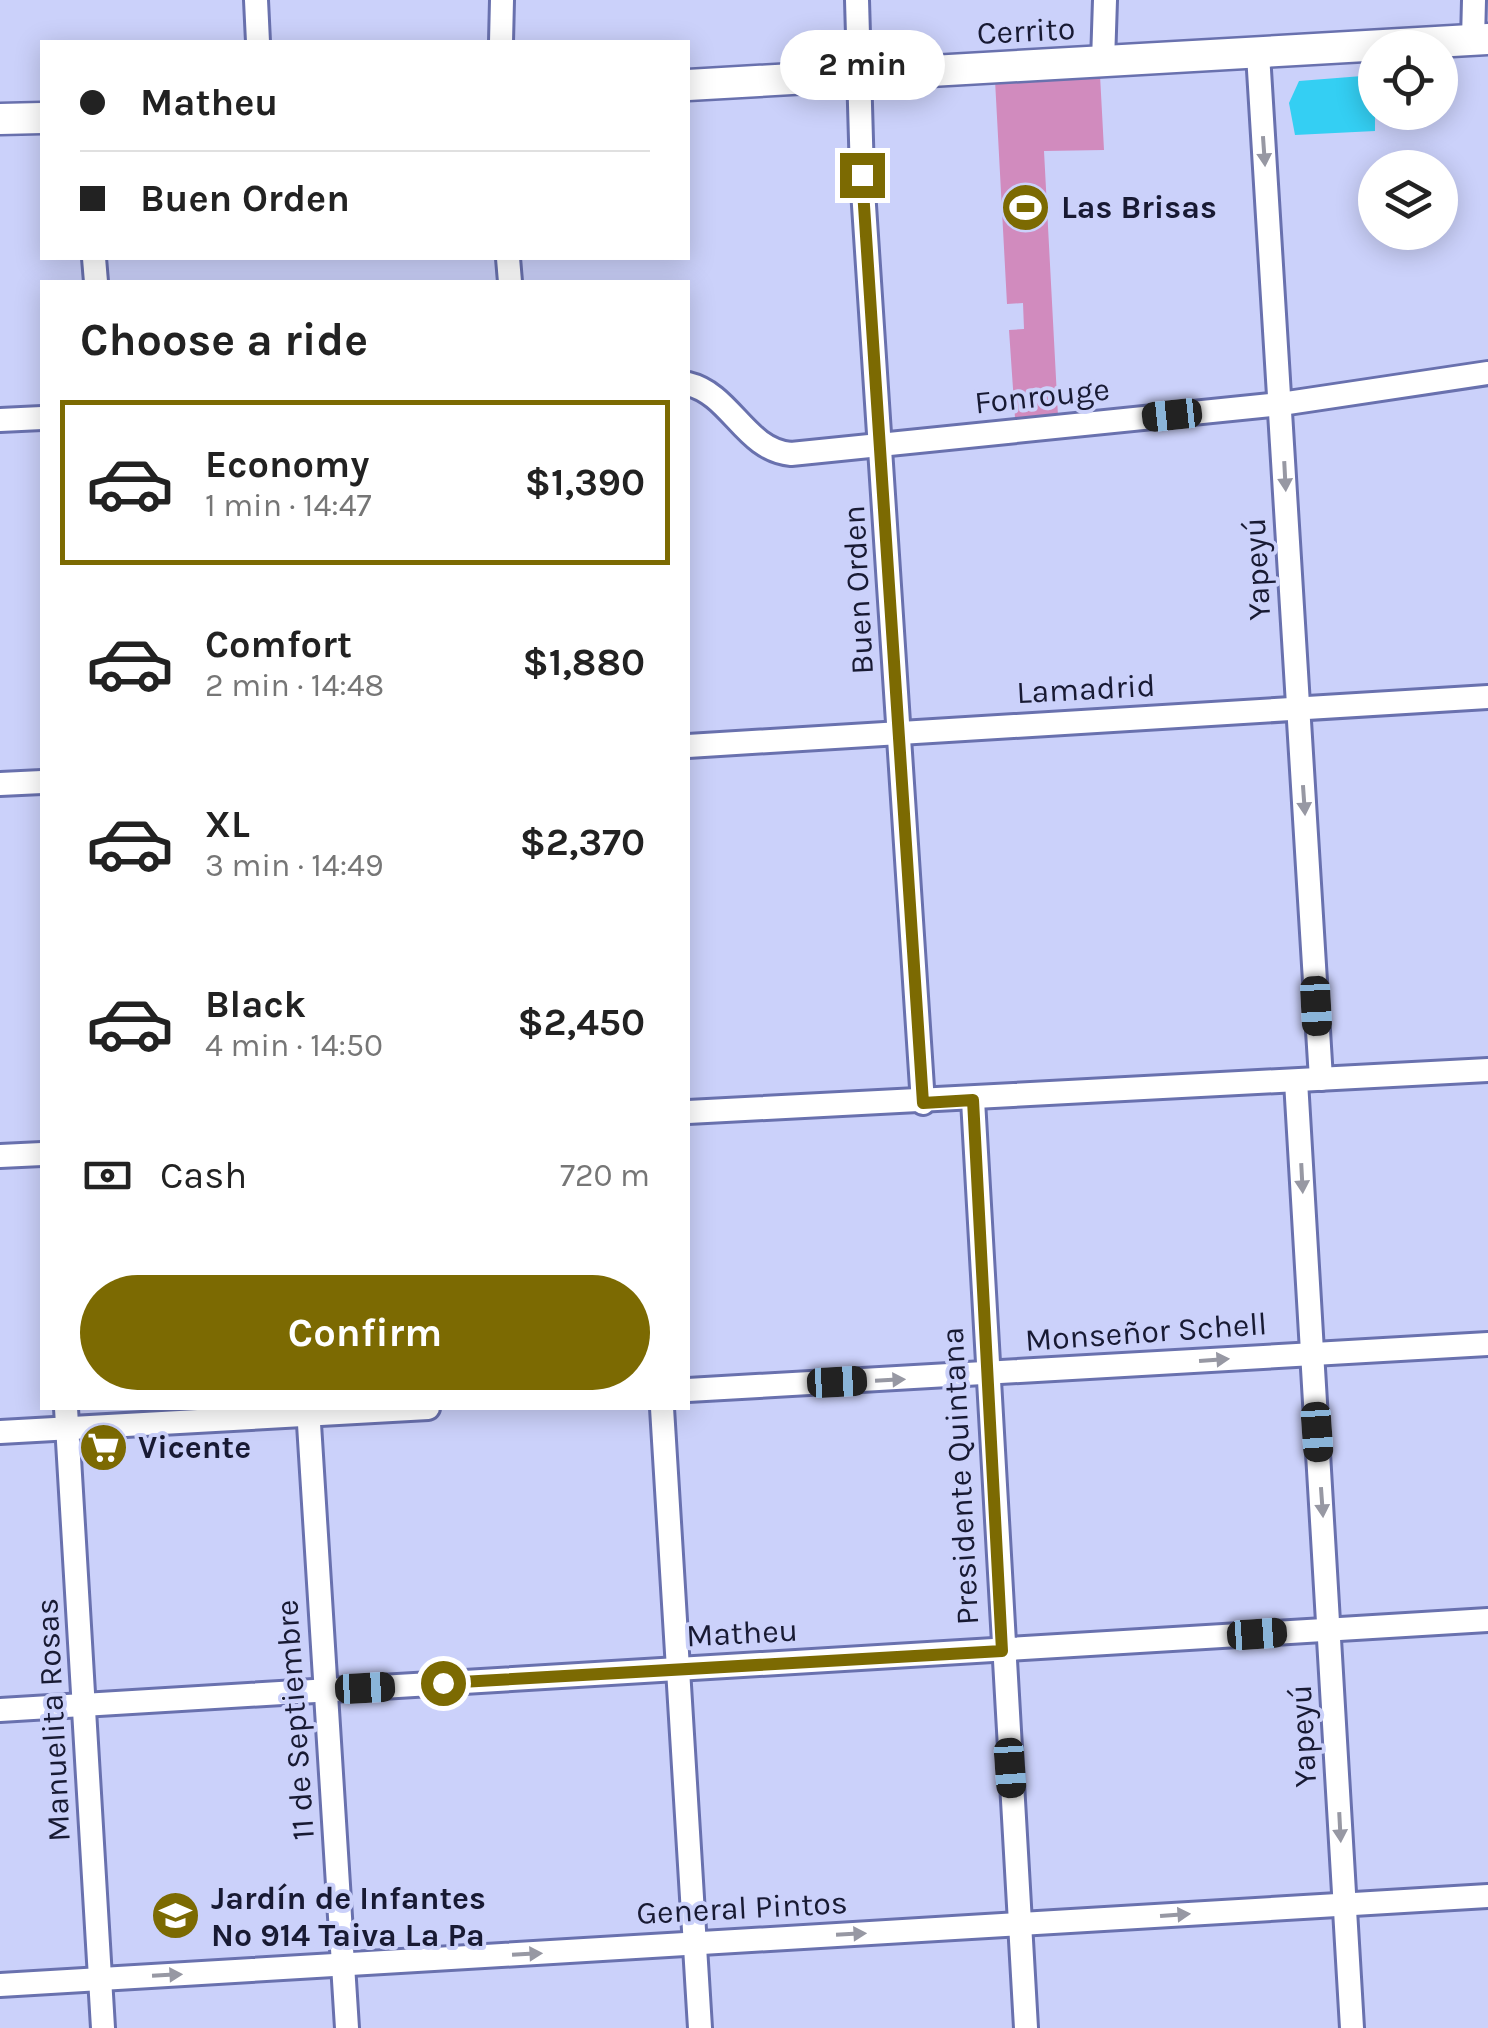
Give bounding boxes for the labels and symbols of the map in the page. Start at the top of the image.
street label: Cerrito [976,10,1076,52]
callout: 2 min [780,30,944,100]
one-way arrow [1257,136,1273,168]
route end [840,153,885,198]
sports icon: Las Brisas [1000,181,1052,233]
place label: Las Brisas [1061,189,1217,226]
street label: Fonrouge [973,371,1111,421]
car [1141,397,1203,433]
one-way arrow [1277,460,1293,492]
street label: Buen Orden [835,504,881,676]
street label: Yapeyú [1236,517,1278,621]
street label: Lamadrid [1016,667,1156,711]
one-way arrow [1296,785,1312,817]
car [1299,975,1333,1037]
one-way arrow [1294,1163,1310,1194]
street label: Monseñor Schell [1024,1305,1268,1359]
street label: Presidente Quintana [934,1326,986,1626]
one-way arrow [1199,1352,1231,1368]
car [806,1365,868,1399]
one-way arrow [874,1371,906,1387]
car [1300,1401,1334,1463]
supermarket icon: Vicente [77,1421,129,1473]
place label: Vicente [138,1429,251,1466]
one-way arrow [1314,1487,1330,1519]
street label: Manuelita Rosas [28,1597,78,1843]
street label: 11 de Septiembre [268,1598,322,1842]
street label: Matheu [685,1612,799,1654]
car [1226,1617,1288,1651]
route start [421,1661,466,1706]
car [334,1671,396,1705]
street label: Yapeyú [1282,1684,1324,1788]
car [993,1737,1027,1799]
one-way arrow [1332,1811,1348,1843]
place label: Jardín de Infantes Nº 914 Taiva La Pa [211,1880,486,1954]
street label: General Pintos [635,1884,849,1932]
school or university icon: Jardín de Infantes Nº 914 Taiva La Pa [150,1890,202,1942]
one-way arrow [1160,1906,1192,1922]
one-way arrow [836,1926,867,1942]
one-way arrow [511,1946,543,1962]
one-way arrow [152,1967,184,1983]

